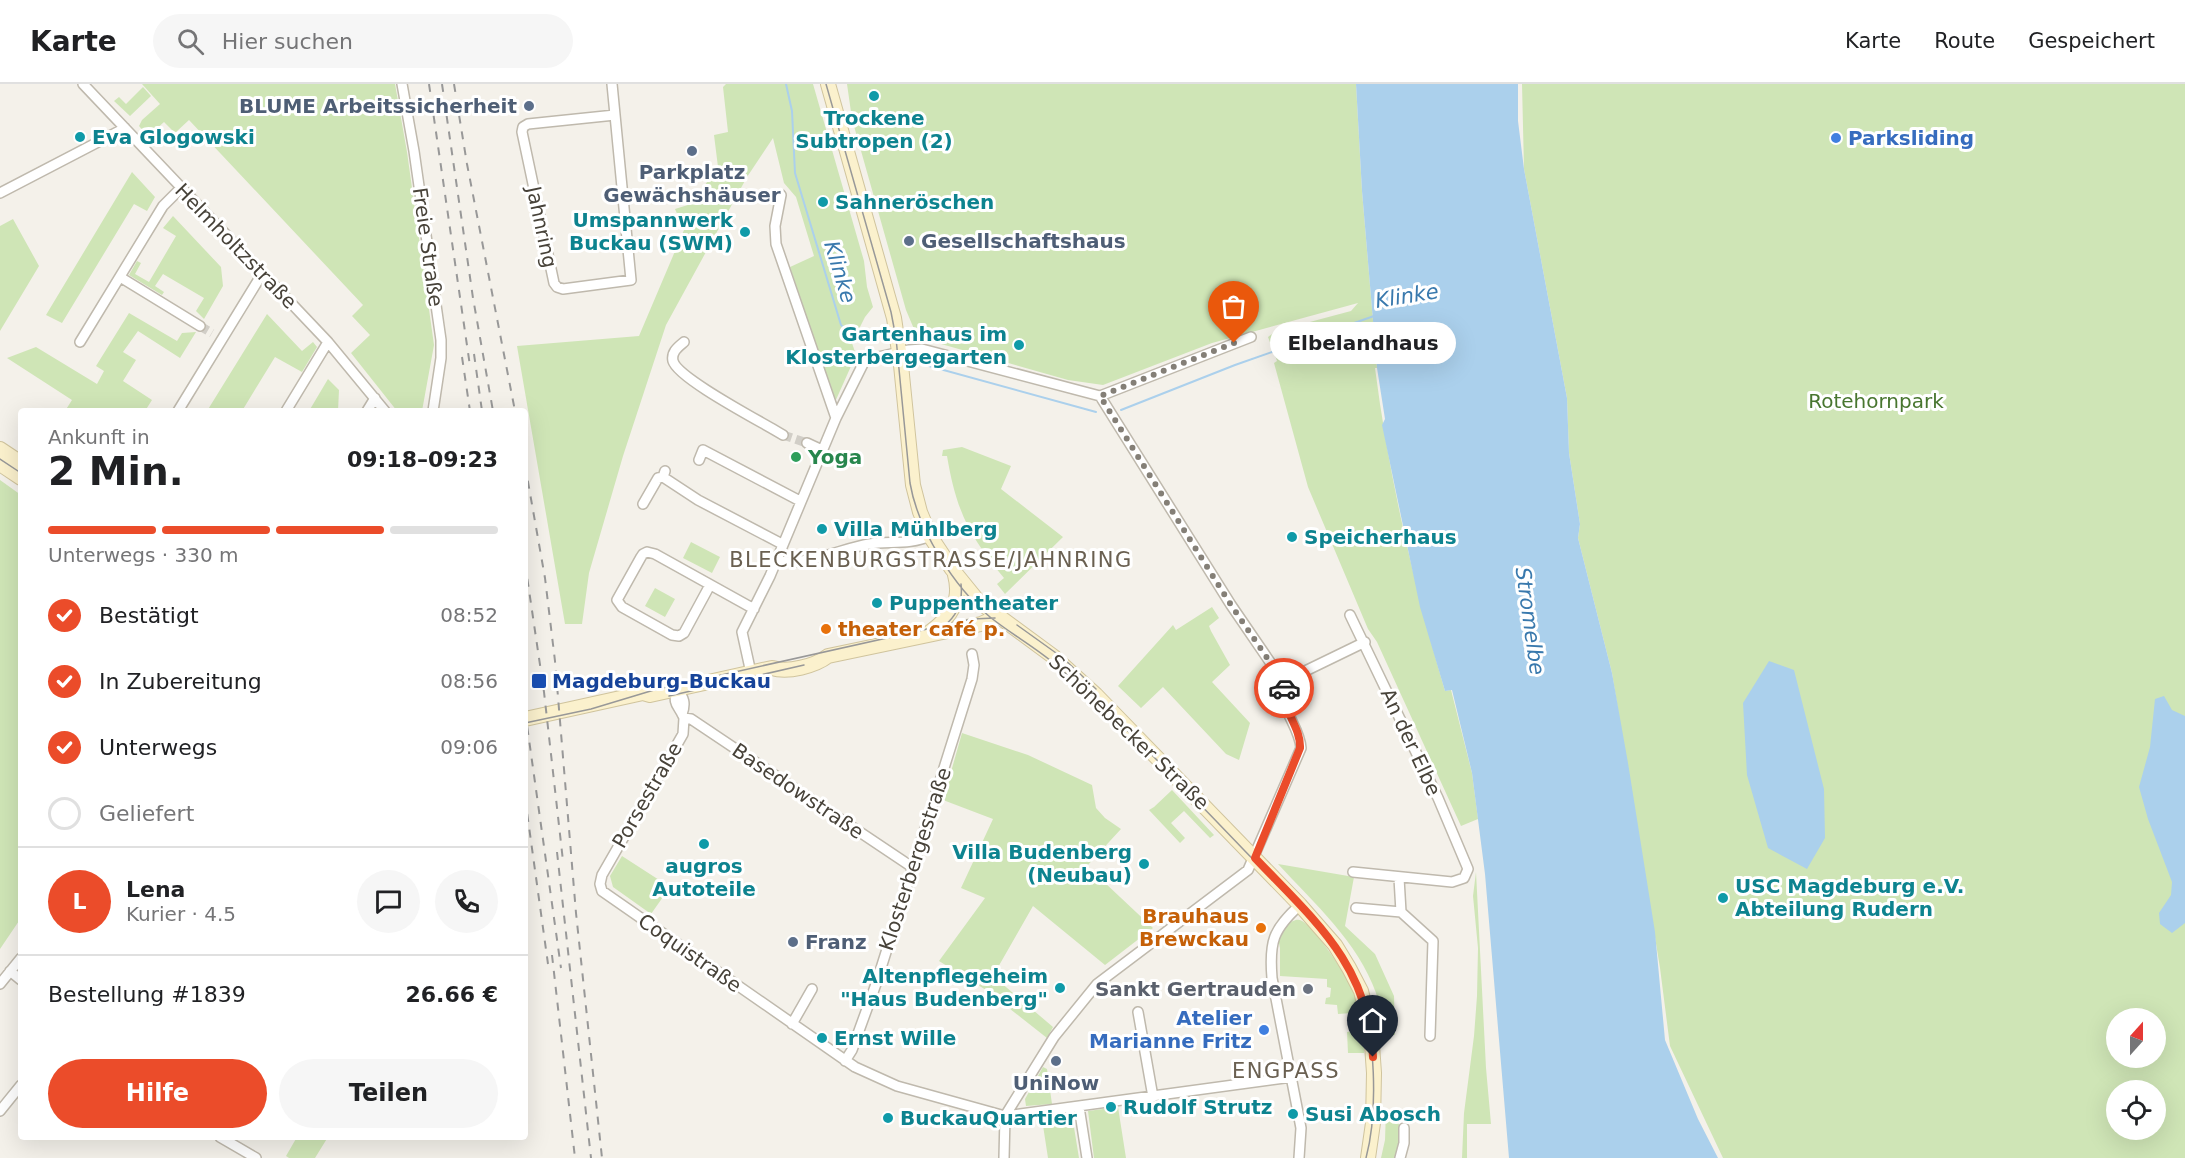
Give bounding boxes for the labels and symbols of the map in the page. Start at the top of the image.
marker: Trockene Subtropen (2) [867,89,881,103]
place label: BLUME Arbeitssicherheit [239,94,517,118]
marker: BLUME Arbeitssicherheit [522,99,536,113]
place label: Trockene Subtropen (2) [795,106,953,153]
place label: Eva Glogowski [92,125,255,149]
place label: Parksliding [1848,126,1974,150]
marker: Eva Glogowski [73,130,87,144]
marker: Parksliding [1829,131,1843,145]
marker: Parkplatz Gewächshäuser [685,144,699,158]
place label: Parkplatz Gewächshäuser [603,160,781,207]
street label: Helmholtzstraße [170,178,302,314]
street label: Jahnring [521,182,562,270]
street label: Freie Straße [408,186,448,308]
place label: Sahneröschen [835,190,994,214]
marker: Sahneröschen [816,195,830,209]
place label: Umspannwerk Buckau (SWM) [569,208,734,255]
marker: Umspannwerk Buckau (SWM) [738,225,752,239]
place label: Gesellschaftshaus [921,229,1126,253]
marker: Gesellschaftshaus [902,234,916,248]
water label: Klinke [819,238,861,306]
water label: Klinke [1374,279,1440,313]
pin [1208,281,1259,343]
place label: Gartenhaus im Klosterbergegarten [785,322,1007,369]
callout: Elbelandhaus [1270,322,1456,364]
marker: Gartenhaus im Klosterbergegarten [1012,338,1026,352]
park label: Rotehornpark [1808,389,1944,413]
place label: Yoga [807,445,862,469]
marker: Yoga [789,450,803,464]
place label: Villa Mühlberg [834,517,997,541]
marker: Villa Mühlberg [815,522,829,536]
place label: Speicherhaus [1304,525,1457,549]
marker: Speicherhaus [1285,530,1299,544]
district label: BLECKENBURGSTRASSE/JAHNRING [729,548,1133,572]
water label: Stromelbe [1511,566,1549,676]
place label: Puppentheater [889,591,1058,615]
marker: Puppentheater [870,596,884,610]
place label: theater café p. [838,617,1005,641]
marker: theater café p. [819,622,833,636]
street label: Schönebecker Straße [1044,649,1214,815]
courier [1254,658,1314,718]
place label: Magdeburg-Buckau [552,669,771,693]
marker: Magdeburg-Buckau [530,672,548,690]
street label: An der Elbe [1376,685,1446,799]
street label: Porsestraße [607,738,687,852]
street label: Basedowstraße [728,738,868,844]
street label: Klosterbergestraße [874,764,956,954]
marker: augros Autoteile [697,837,711,851]
place label: Villa Budenberg (Neubau) [952,840,1132,887]
place label: augros Autoteile [652,854,756,901]
marker: Villa Budenberg (Neubau) [1137,857,1151,871]
place label: USC Magdeburg e.V. Abteilung Rudern [1735,874,1964,921]
marker: USC Magdeburg e.V. Abteilung Rudern [1716,891,1730,905]
place label: Brauhaus Brewckau [1139,904,1249,951]
street label: Coquistraße [634,909,746,997]
marker: Brauhaus Brewckau [1254,921,1268,935]
place label: Franz [805,930,867,954]
marker: Franz [786,935,800,949]
place label: Altenpflegeheim "Haus Budenberg" [840,964,1048,1011]
place label: Sankt Gertrauden [1095,977,1296,1001]
marker: Altenpflegeheim "Haus Budenberg" [1053,981,1067,995]
marker: Sankt Gertrauden [1301,982,1315,996]
pin [1347,995,1398,1057]
place label: Atelier Marianne Fritz [1089,1006,1252,1053]
north arrow [2106,1008,2166,1068]
marker: Atelier Marianne Fritz [1257,1023,1271,1037]
place label: Ernst Wille [834,1026,956,1050]
marker: Ernst Wille [815,1031,829,1045]
marker: UniNow [1049,1054,1063,1068]
district label: ENGPASS [1232,1059,1340,1083]
place label: UniNow [1013,1071,1099,1095]
place label: Rudolf Strutz [1123,1095,1272,1119]
marker: Rudolf Strutz [1104,1100,1118,1114]
place label: Susi Abosch [1305,1102,1441,1126]
place label: BuckauQuartier [900,1106,1077,1130]
marker: Susi Abosch [1286,1107,1300,1121]
marker: BuckauQuartier [881,1111,895,1125]

